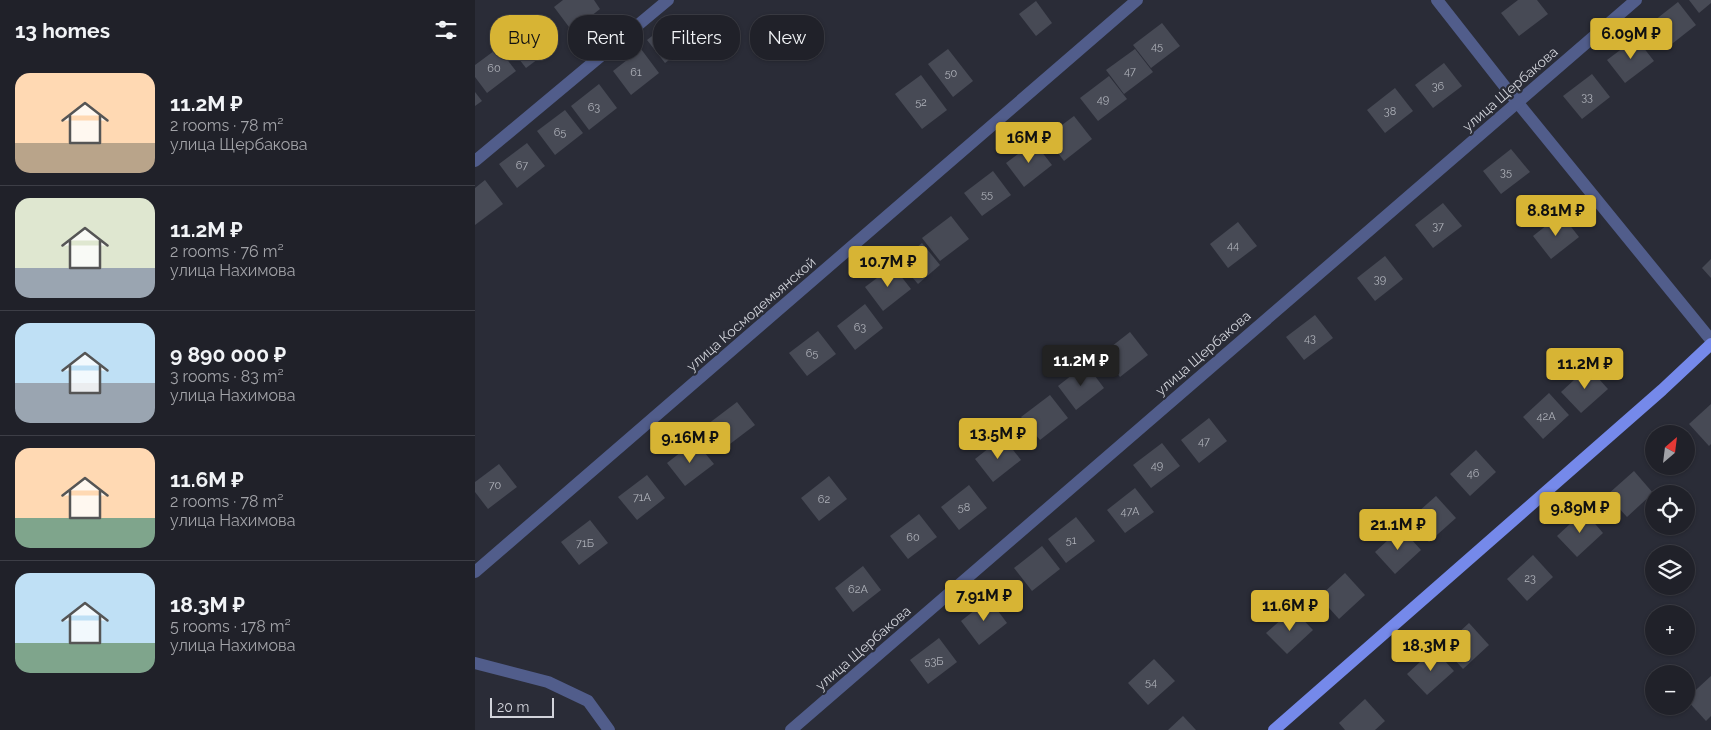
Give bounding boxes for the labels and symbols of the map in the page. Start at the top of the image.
pin: 6.09M ₽ [1585,18,1677,60]
house number: 45 [1151,40,1163,53]
street label: улица Щербакова [1459,43,1561,135]
house number: 60 [487,62,501,75]
house number: 47 [1124,65,1136,78]
house number: 61 [630,66,642,79]
house number: 50 [945,67,958,80]
house number: 36 [1432,80,1445,93]
house number: 33 [1581,91,1593,104]
house number: 49 [1097,93,1109,106]
house number: 52 [915,96,927,109]
house number: 63 [588,101,600,114]
house number: 38 [1384,105,1396,118]
pin: 16M ₽ [994,121,1064,164]
house number: 65 [554,126,566,139]
house number: 67 [516,159,528,172]
house number: 35 [1500,166,1512,179]
house number: 55 [981,188,993,201]
pin: 8.81M ₽ [1510,194,1602,237]
house number: 37 [1432,220,1444,233]
house number: 44 [1227,239,1239,252]
pin: 10.7M ₽ [842,246,934,288]
street label: улица Космодемьянской [683,254,819,374]
house number: 39 [1374,273,1386,286]
street label: улица Щербакова [1152,307,1254,399]
house number: 63 [854,321,866,334]
house number: 43 [1304,332,1316,345]
pin: 11.2M ₽ [1035,344,1127,387]
house number: 65 [806,347,818,360]
pin: 11.2M ₽ [1539,348,1631,390]
house number: 42А [1536,410,1556,423]
pin: 13.5M ₽ [952,418,1044,460]
pin: 9.16M ₽ [644,422,736,464]
north arrow [1645,425,1695,475]
house number: 47 [1198,435,1210,448]
house number: 49 [1151,459,1163,472]
house number: 46 [1467,467,1480,480]
house number: 70 [489,479,502,492]
house number: 71А [633,491,652,504]
pin: 9.89M ₽ [1534,492,1626,534]
house number: 62 [818,493,830,506]
house number: 58 [958,501,970,514]
house number: 47А [1121,505,1140,518]
pin: 21.1M ₽ [1352,508,1444,551]
house number: 60 [906,531,920,544]
house number: 51 [1066,534,1077,547]
house number: 71Б [576,537,594,550]
house number: 23 [1524,572,1536,585]
pin: 7.91M ₽ [938,580,1030,622]
house number: 62А [848,583,868,596]
pin: 11.6M ₽ [1244,590,1336,632]
street label: улица Щербакова [812,602,914,694]
pin: 18.3M ₽ [1385,630,1477,672]
house number: 53Б [924,655,944,668]
house number: 54 [1145,676,1157,689]
scale bar [490,695,554,718]

